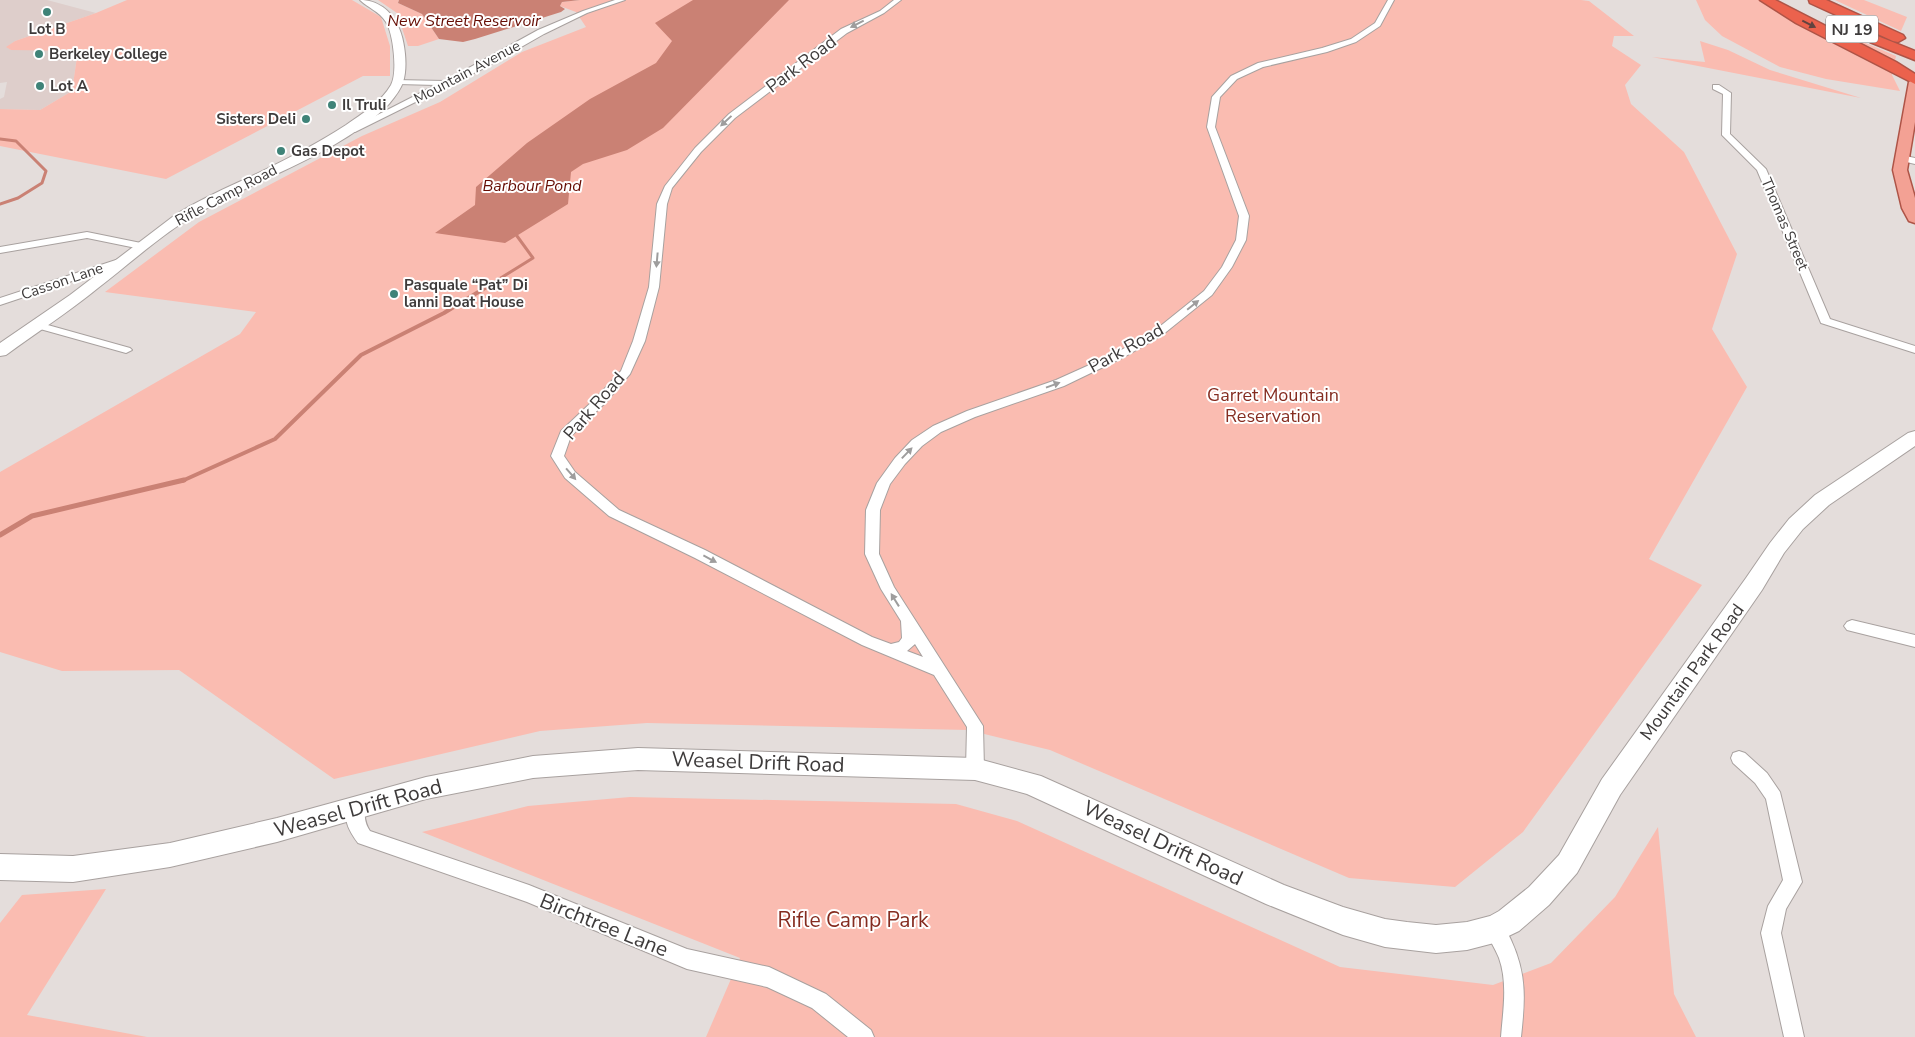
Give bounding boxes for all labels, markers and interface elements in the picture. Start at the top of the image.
marker: Lot B [41,6,53,18]
water label: New Street Reservoir [387,10,542,32]
road number: NJ 19 [1826,15,1878,42]
place label: Lot B [28,19,66,39]
one-way arrow [849,20,864,28]
one-way arrow [1802,20,1816,28]
street label: Park Road [761,30,841,98]
street label: Mountain Avenue [410,35,524,109]
place label: Berkeley College [49,44,167,64]
marker: Berkeley College [33,48,45,60]
place label: Lot A [50,76,89,96]
marker: Lot A [34,80,46,92]
place label: Il Truli [342,95,386,115]
marker: Il Truli [326,99,338,111]
place label: Sisters Deli [216,109,296,129]
marker: Sisters Deli [300,113,312,125]
one-way arrow [721,115,733,127]
place label: Gas Depot [291,141,365,161]
marker: Gas Depot [275,145,287,157]
street label: Rifle Camp Road [171,160,281,230]
water label: Barbour Pond [482,175,582,197]
street label: Thomas Street [1757,175,1814,274]
one-way arrow [653,253,661,269]
street label: Casson Lane [18,258,106,304]
place label: Pasquale “Pat” Di lanni Boat House [404,275,528,312]
marker: Pasquale “Pat” Di lanni Boat House [388,288,400,300]
one-way arrow [1187,300,1199,311]
street label: Park Road [1084,318,1168,378]
street label: Park Road [558,367,630,445]
one-way arrow [1046,381,1061,389]
park label: Garret Mountain Reservation [1207,383,1339,428]
one-way arrow [901,448,913,460]
one-way arrow [565,468,577,480]
one-way arrow [703,555,717,563]
one-way arrow [890,593,900,607]
street label: Mountain Park Road [1634,599,1750,745]
street label: Weasel Drift Road [671,745,845,779]
street label: Weasel Drift Road [271,772,445,844]
street label: Weasel Drift Road [1079,794,1247,892]
street label: Birchtree Lane [536,887,672,963]
park label: Rifle Camp Park [777,906,929,934]

